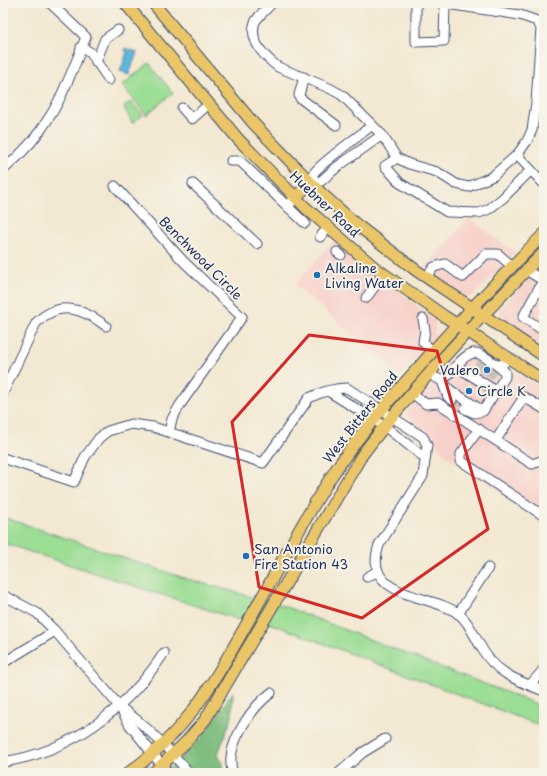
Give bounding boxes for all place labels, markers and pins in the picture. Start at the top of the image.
place label: Alkaline Living Water [325,258,405,292]
marker: Alkaline Living Water [312,270,322,280]
place label: Valero [440,360,479,379]
marker: Valero [482,365,492,375]
place label: Circle K [477,381,526,400]
marker: Circle K [464,386,474,396]
place label: San Antonio Fire Station 43 [254,539,348,573]
marker: San Antonio Fire Station 43 [241,551,251,561]

